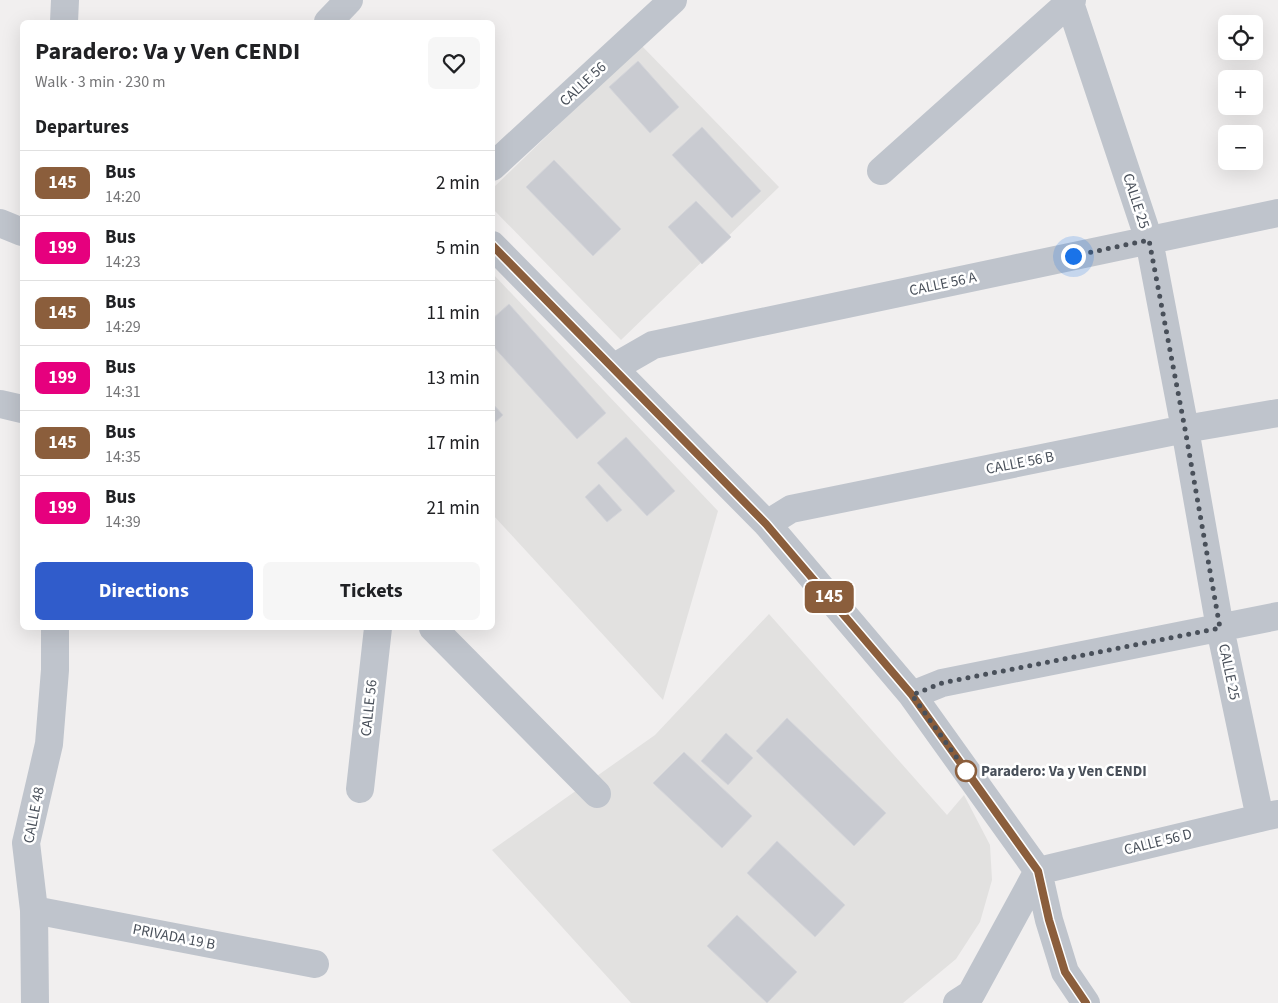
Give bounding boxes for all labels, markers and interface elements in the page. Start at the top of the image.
map controls [1218,15,1263,170]
button: locate [1218,15,1263,60]
text: Paradero: Va y Ven CENDI [35,34,300,69]
button: heart [428,37,480,89]
street label: CALLE 56 [555,57,611,111]
button: + [1218,70,1263,115]
text: Walk · 3 min · 230 m [35,71,166,93]
text: Departures [35,114,129,141]
button: − [1218,125,1263,170]
text: Bus [105,159,136,186]
text: 145 [48,170,77,195]
text: 2 min [436,170,480,197]
street label: CALLE 25 [1117,171,1155,231]
text: 14:20 [105,186,141,208]
text: Bus [105,224,136,251]
text: 199 [48,235,77,260]
text: 5 min [436,235,480,262]
your location [1061,244,1086,269]
text: 14:23 [105,251,141,273]
street label: CALLE 56 A [907,266,979,301]
text: Bus [105,289,136,316]
text: 145 [48,300,77,325]
text: 11 min [426,300,480,327]
text: 14:29 [105,316,141,338]
text: Bus [105,354,136,381]
text: 199 [48,365,77,390]
text: 13 min [426,365,480,392]
text: 14:31 [105,381,141,403]
text: Bus [105,419,136,446]
text: 145 [48,430,77,455]
text: 17 min [426,430,480,457]
text: 14:35 [105,446,141,468]
street label: CALLE 56 B [984,446,1056,480]
text: Bus [105,484,136,511]
text: 199 [48,495,77,520]
text: 21 min [426,495,480,522]
text: 14:39 [105,511,141,533]
button: Directions [35,562,253,620]
button: Tickets [263,562,480,620]
line badge: 145 [800,581,858,613]
text: 145 [815,584,843,609]
street label: CALLE 25 [1213,642,1245,702]
street label: CALLE 56 [356,679,382,737]
marker: Paradero: Va y Ven CENDI [955,760,977,782]
place label: Paradero: Va y Ven CENDI [981,761,1147,782]
street label: CALLE 48 [18,785,50,845]
street label: CALLE 56 D [1122,823,1194,861]
street label: PRIVADA 19 B [131,919,217,955]

